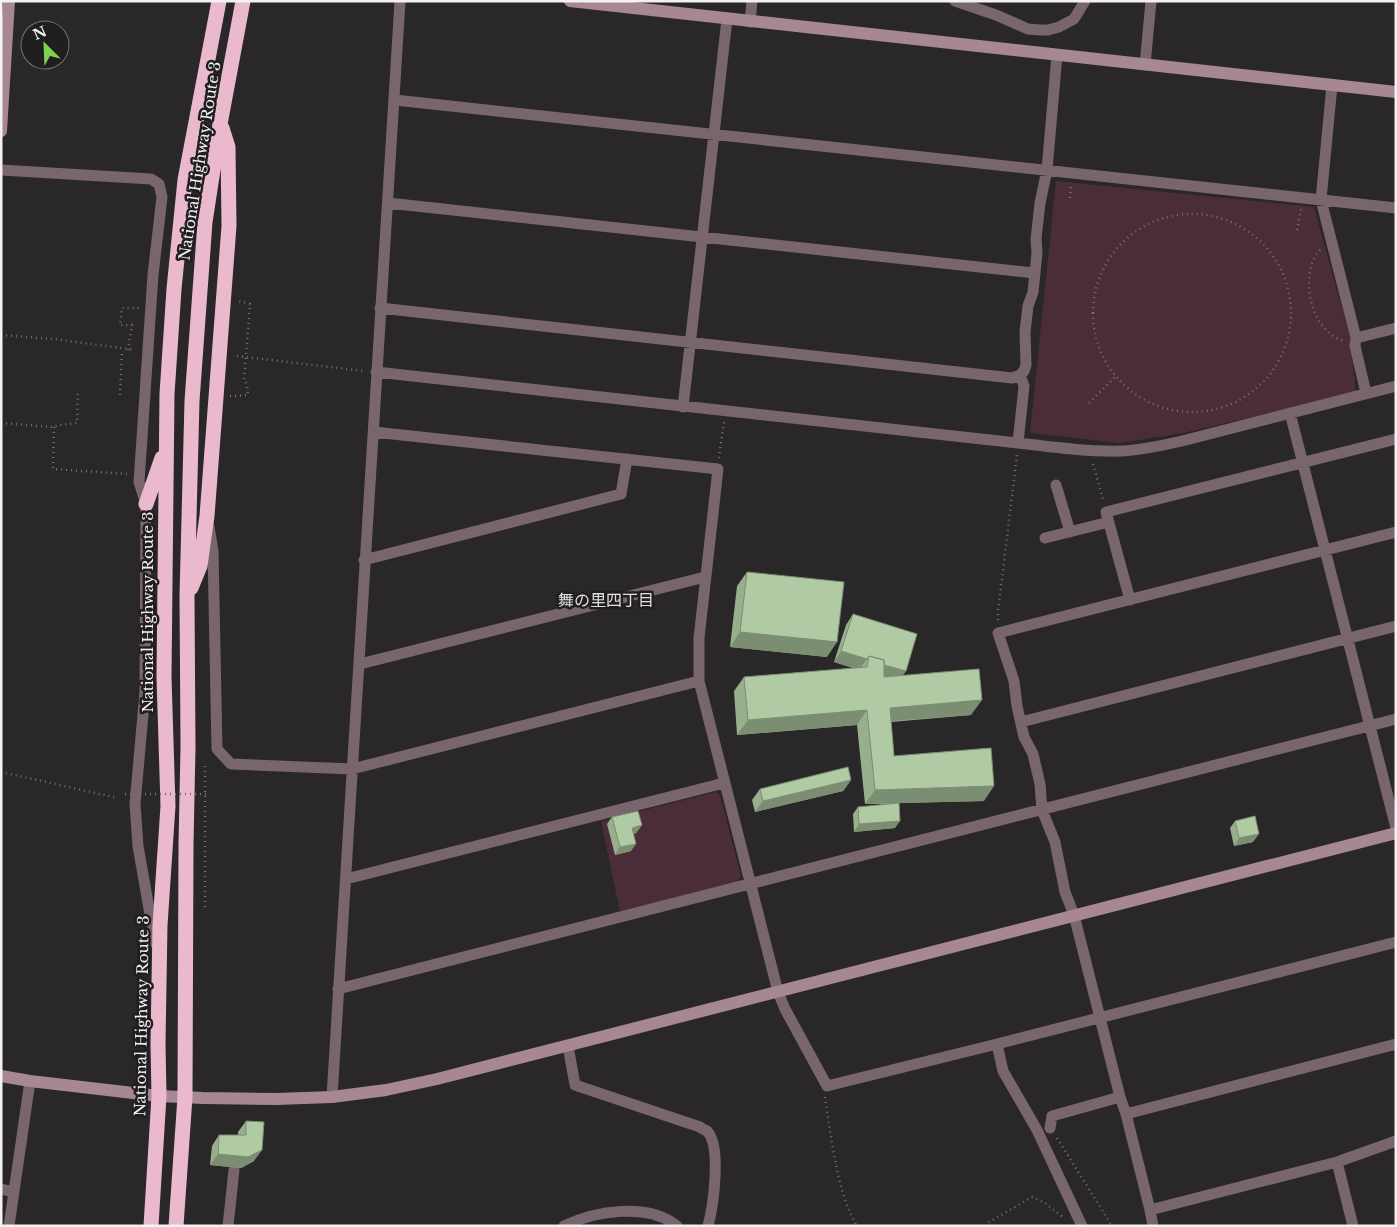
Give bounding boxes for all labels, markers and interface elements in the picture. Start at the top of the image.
north arrow [20,20,70,70]
text: N [30,22,49,44]
street label: National Highway Route 3 [174,60,225,262]
street label: National Highway Route 3 [138,511,157,713]
district label: 舞の里四丁目 [558,590,654,610]
street label: National Highway Route 3 [130,915,153,1117]

